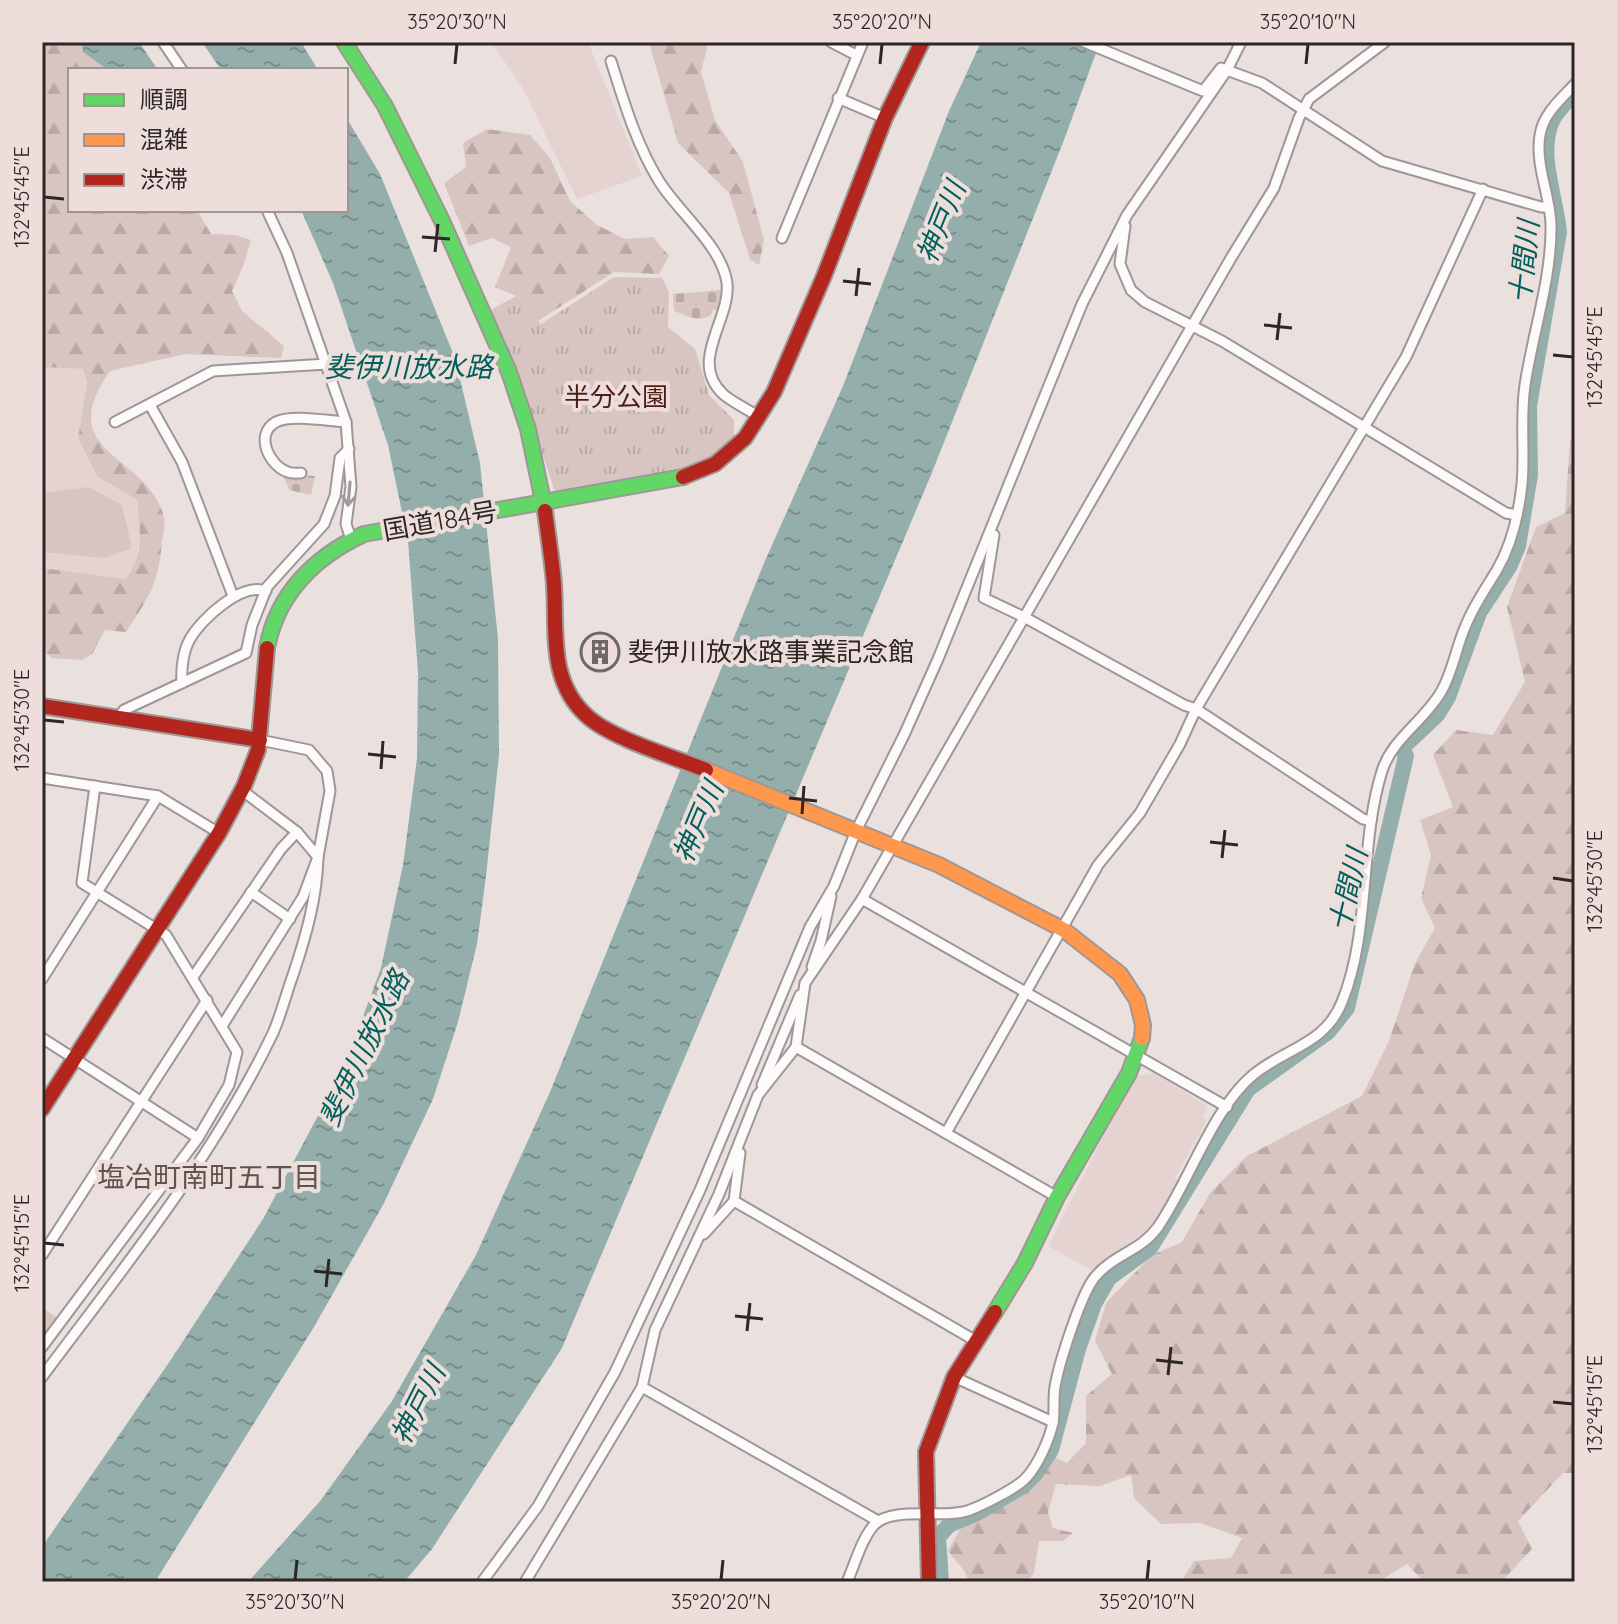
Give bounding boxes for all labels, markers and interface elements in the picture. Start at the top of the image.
text: 35°20'30"N [407,9,507,34]
text: 35°20'20"N [832,9,932,34]
text: 35°20'10"N [1260,9,1356,34]
legend [68,68,348,212]
text: 順調 [140,84,188,114]
text: 混雑 [140,124,188,154]
text: 132°45'45"E [9,146,34,248]
text: 渋滞 [140,164,188,194]
water label: 神戸川 [909,174,974,267]
water label: 十間川 [1502,215,1546,306]
text: 132°45'45"E [1582,306,1607,408]
water label: 斐伊川放水路 [325,349,495,384]
park label: 半分公園 [564,380,668,413]
one-way arrow [341,480,356,507]
street label: 国道184号 [380,494,500,547]
building icon: 斐伊川放水路事業記念館 [579,631,621,673]
place label: 斐伊川放水路事業記念館 [628,635,914,668]
text: 132°45'30"E [9,669,34,771]
water label: 神戸川 [665,774,731,867]
text: 132°45'30"E [1582,830,1607,932]
water label: 十間川 [1321,842,1375,935]
water label: 斐伊川放水路 [311,963,417,1131]
district label: 塩冶町南町五丁目 [97,1159,321,1194]
text: 132°45'15"E [9,1194,34,1292]
text: 132°45'15"E [1582,1355,1607,1453]
water label: 神戸川 [383,1356,454,1449]
text: 35°20'30"N [245,1589,345,1614]
text: 35°20'20"N [671,1589,771,1614]
text: 35°20'10"N [1099,1589,1195,1614]

